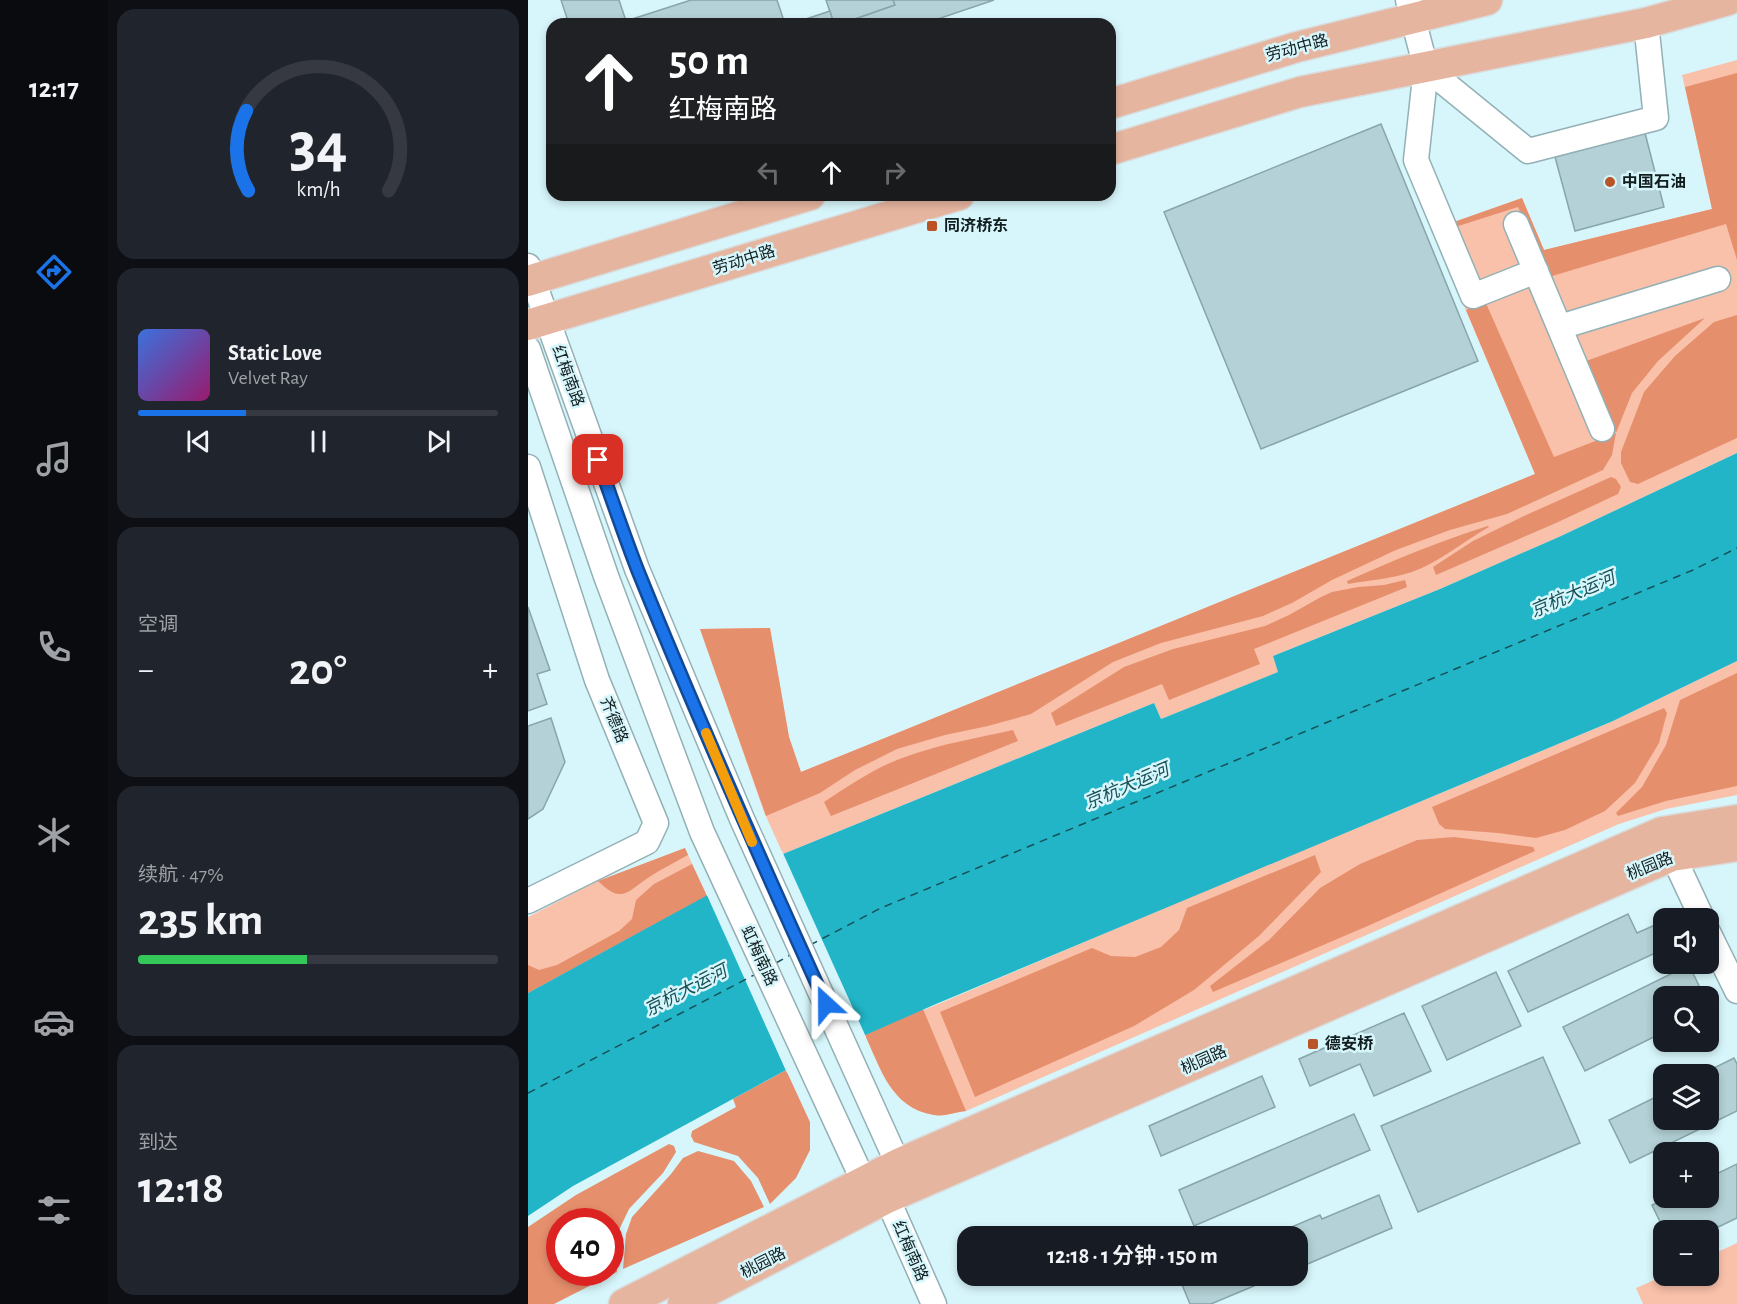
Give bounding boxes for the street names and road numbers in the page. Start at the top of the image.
street label: 劳动中路 [1264,31,1330,64]
street label: 劳动中路 [711,242,777,277]
street label: 红梅南路 [550,343,587,409]
street label: 齐德路 [598,694,631,745]
street label: 桃园路 [1624,849,1675,882]
street label: 虹梅南路 [738,923,781,988]
street label: 桃园路 [1178,1042,1229,1077]
street label: 红梅南路 [890,1218,931,1283]
street label: 桃园路 [738,1244,788,1281]

